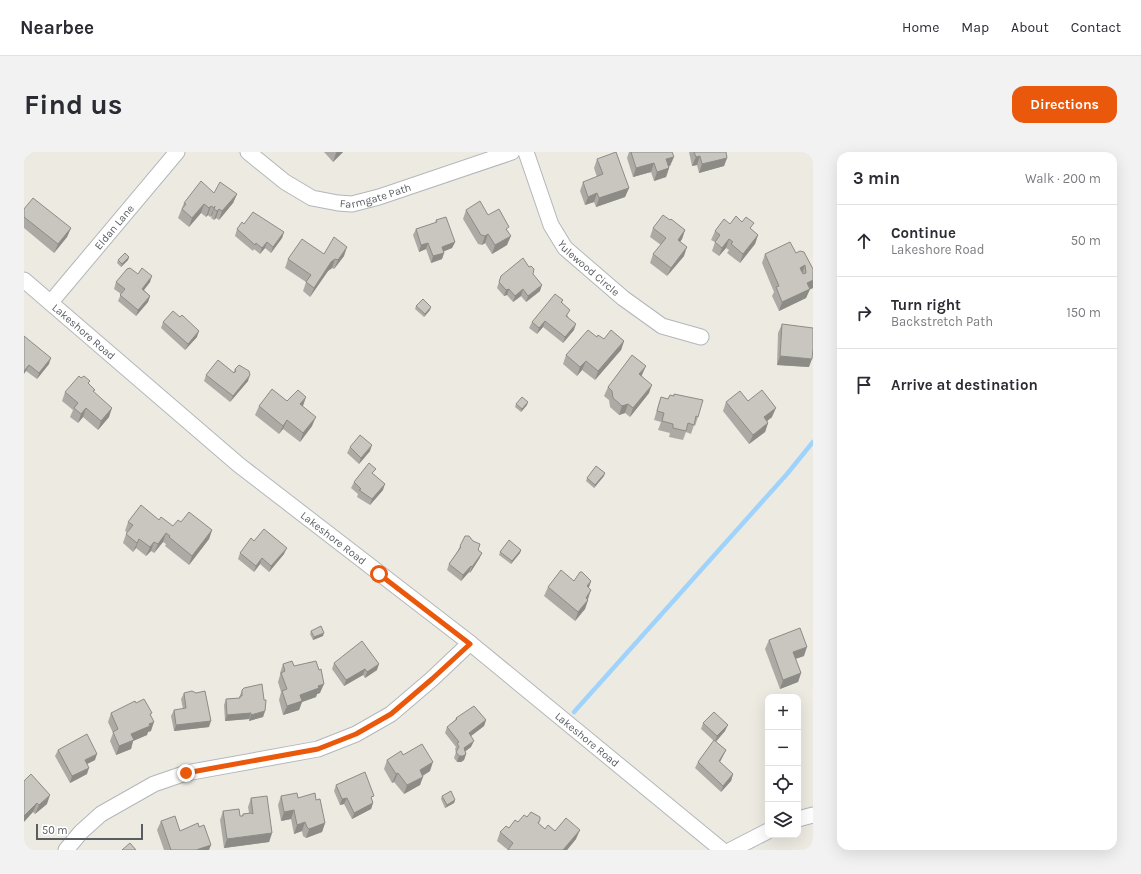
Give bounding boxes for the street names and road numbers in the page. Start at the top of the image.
street label: Farmgate Path [339,181,413,211]
street label: Eldan Lane [92,202,137,252]
street label: Yulewood Circle [555,238,622,299]
street label: Lakeshore Road [49,301,118,363]
street label: Lakeshore Road [298,509,369,568]
street label: Lakeshore Road [552,710,622,770]

